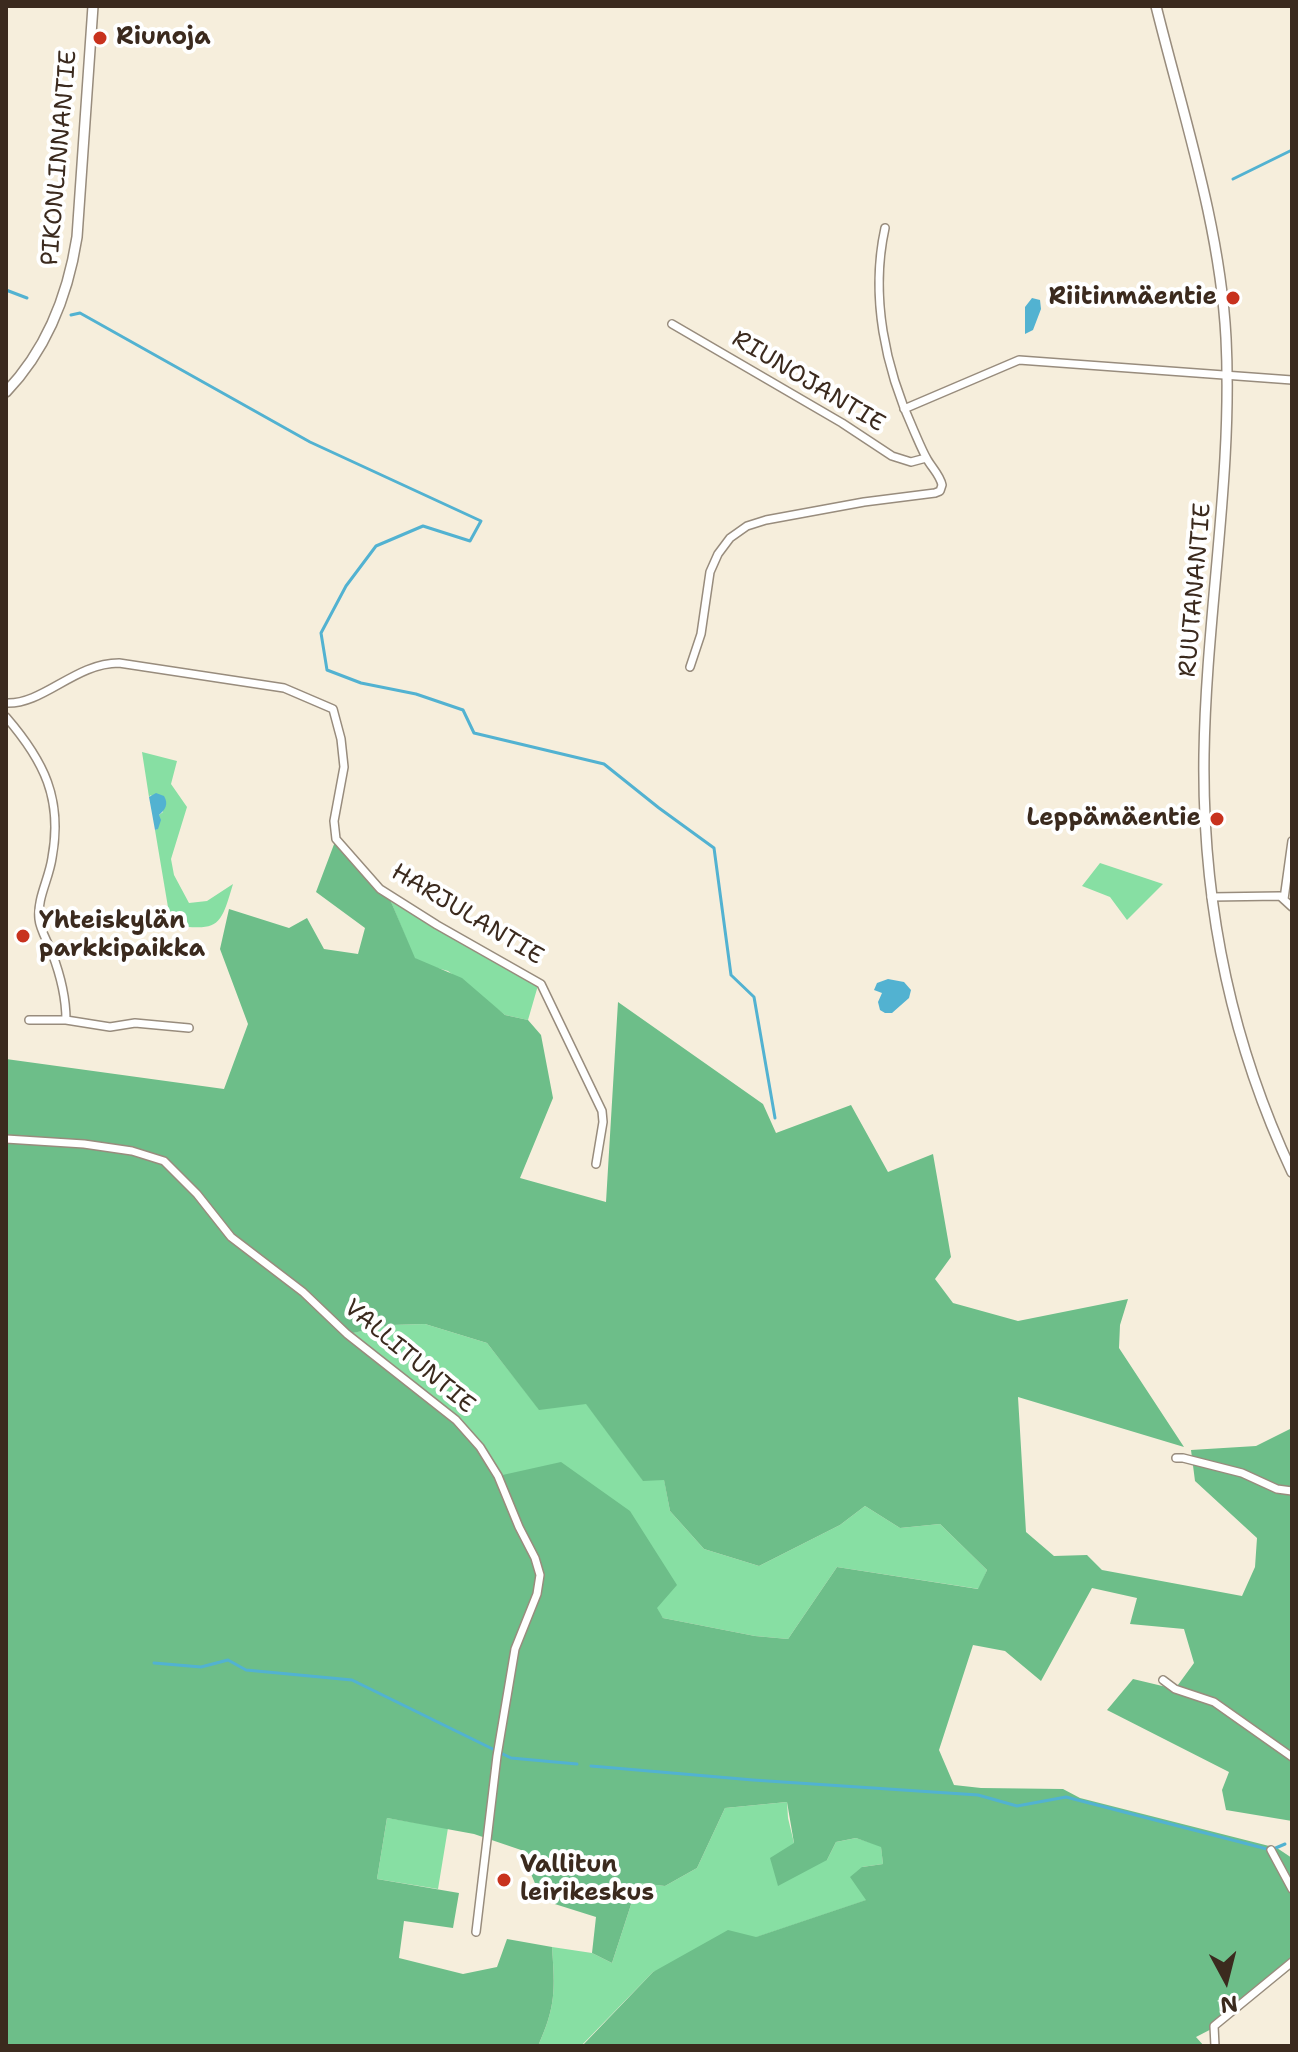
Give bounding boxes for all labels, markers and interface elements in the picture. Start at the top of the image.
place label: Riunoja [116,24,211,52]
marker: Riunoja [91,29,109,47]
street label: PIKONLINNANTIE [36,49,84,267]
place label: Riitinmäentie [1048,284,1217,312]
marker: Riitinmäentie [1224,289,1242,307]
street label: RIUNOJANTIE [726,325,890,439]
street label: RUUTANANTIE [1174,502,1218,678]
place label: Leppämäentie [1027,805,1201,833]
marker: Leppämäentie [1208,810,1226,828]
street label: HARJULANTIE [386,858,548,972]
place label: Yhteiskylän parkkipaikka [39,908,205,964]
marker: Yhteiskylän parkkipaikka [14,927,32,945]
street label: VALLITUNTIE [338,1294,480,1420]
place label: Vallitun leirikeskus [520,1852,654,1908]
marker: Vallitun leirikeskus [495,1871,513,1889]
north arrow [1186,1940,1266,2020]
text: N [1219,1989,1239,2020]

